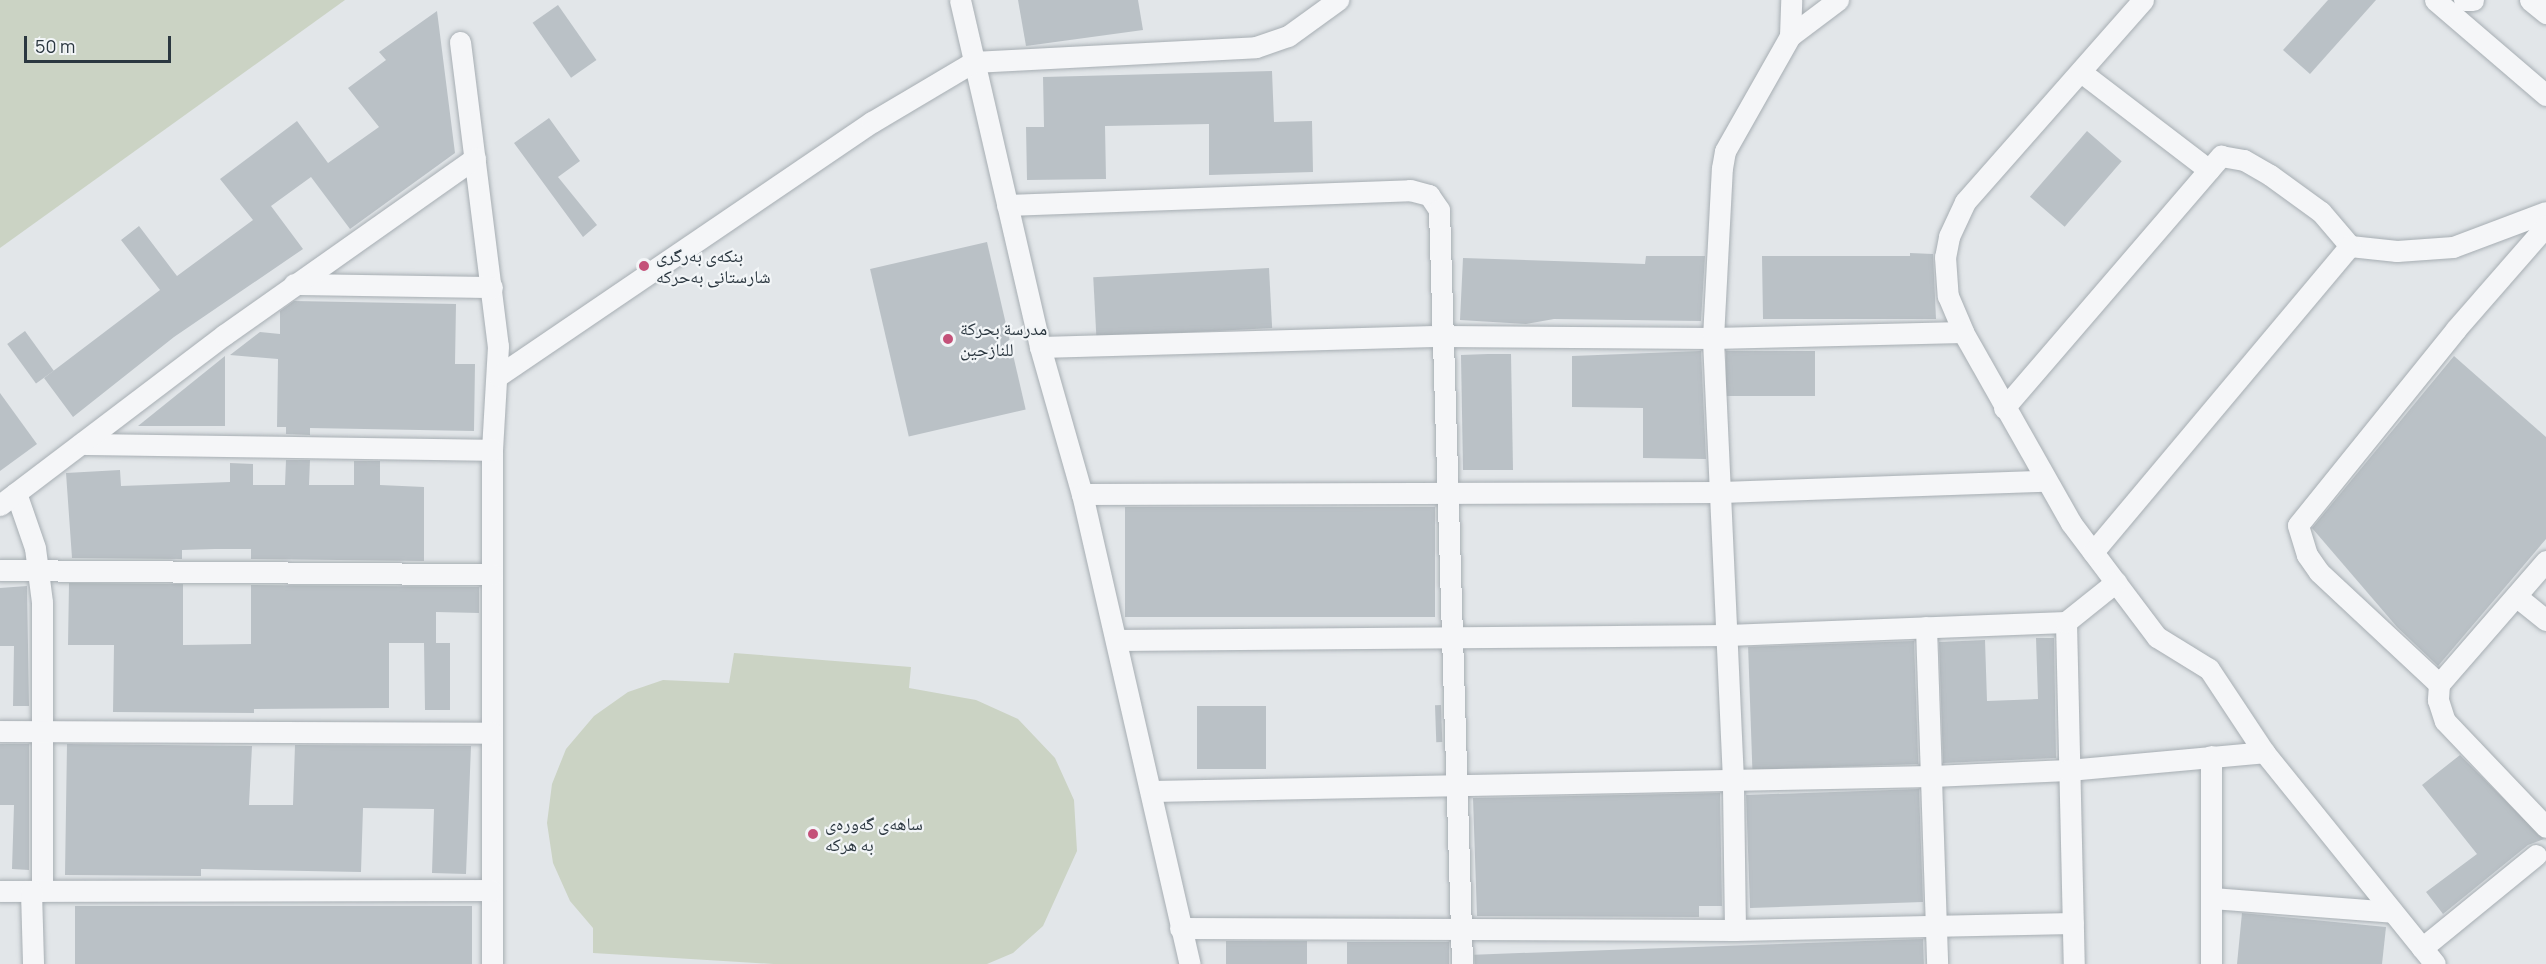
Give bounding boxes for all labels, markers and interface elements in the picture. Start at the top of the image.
scale bar [27,24,174,62]
text: 50 m [35,34,75,58]
place label: بنکەی بەرگری شارستانی بەحرکە [656,245,771,288]
marker: بنکەی بەرگری شارستانی بەحرکە [637,259,651,273]
place label: مدرسة بحركة للنازحين [960,318,1047,360]
marker: مدرسة بحركة للنازحين [941,332,955,346]
place label: ساهه‌ی گه‌وره‌ی به هركه‌ [825,813,923,856]
marker: ساهه‌ی گه‌وره‌ی به هركه‌ [806,827,820,841]

